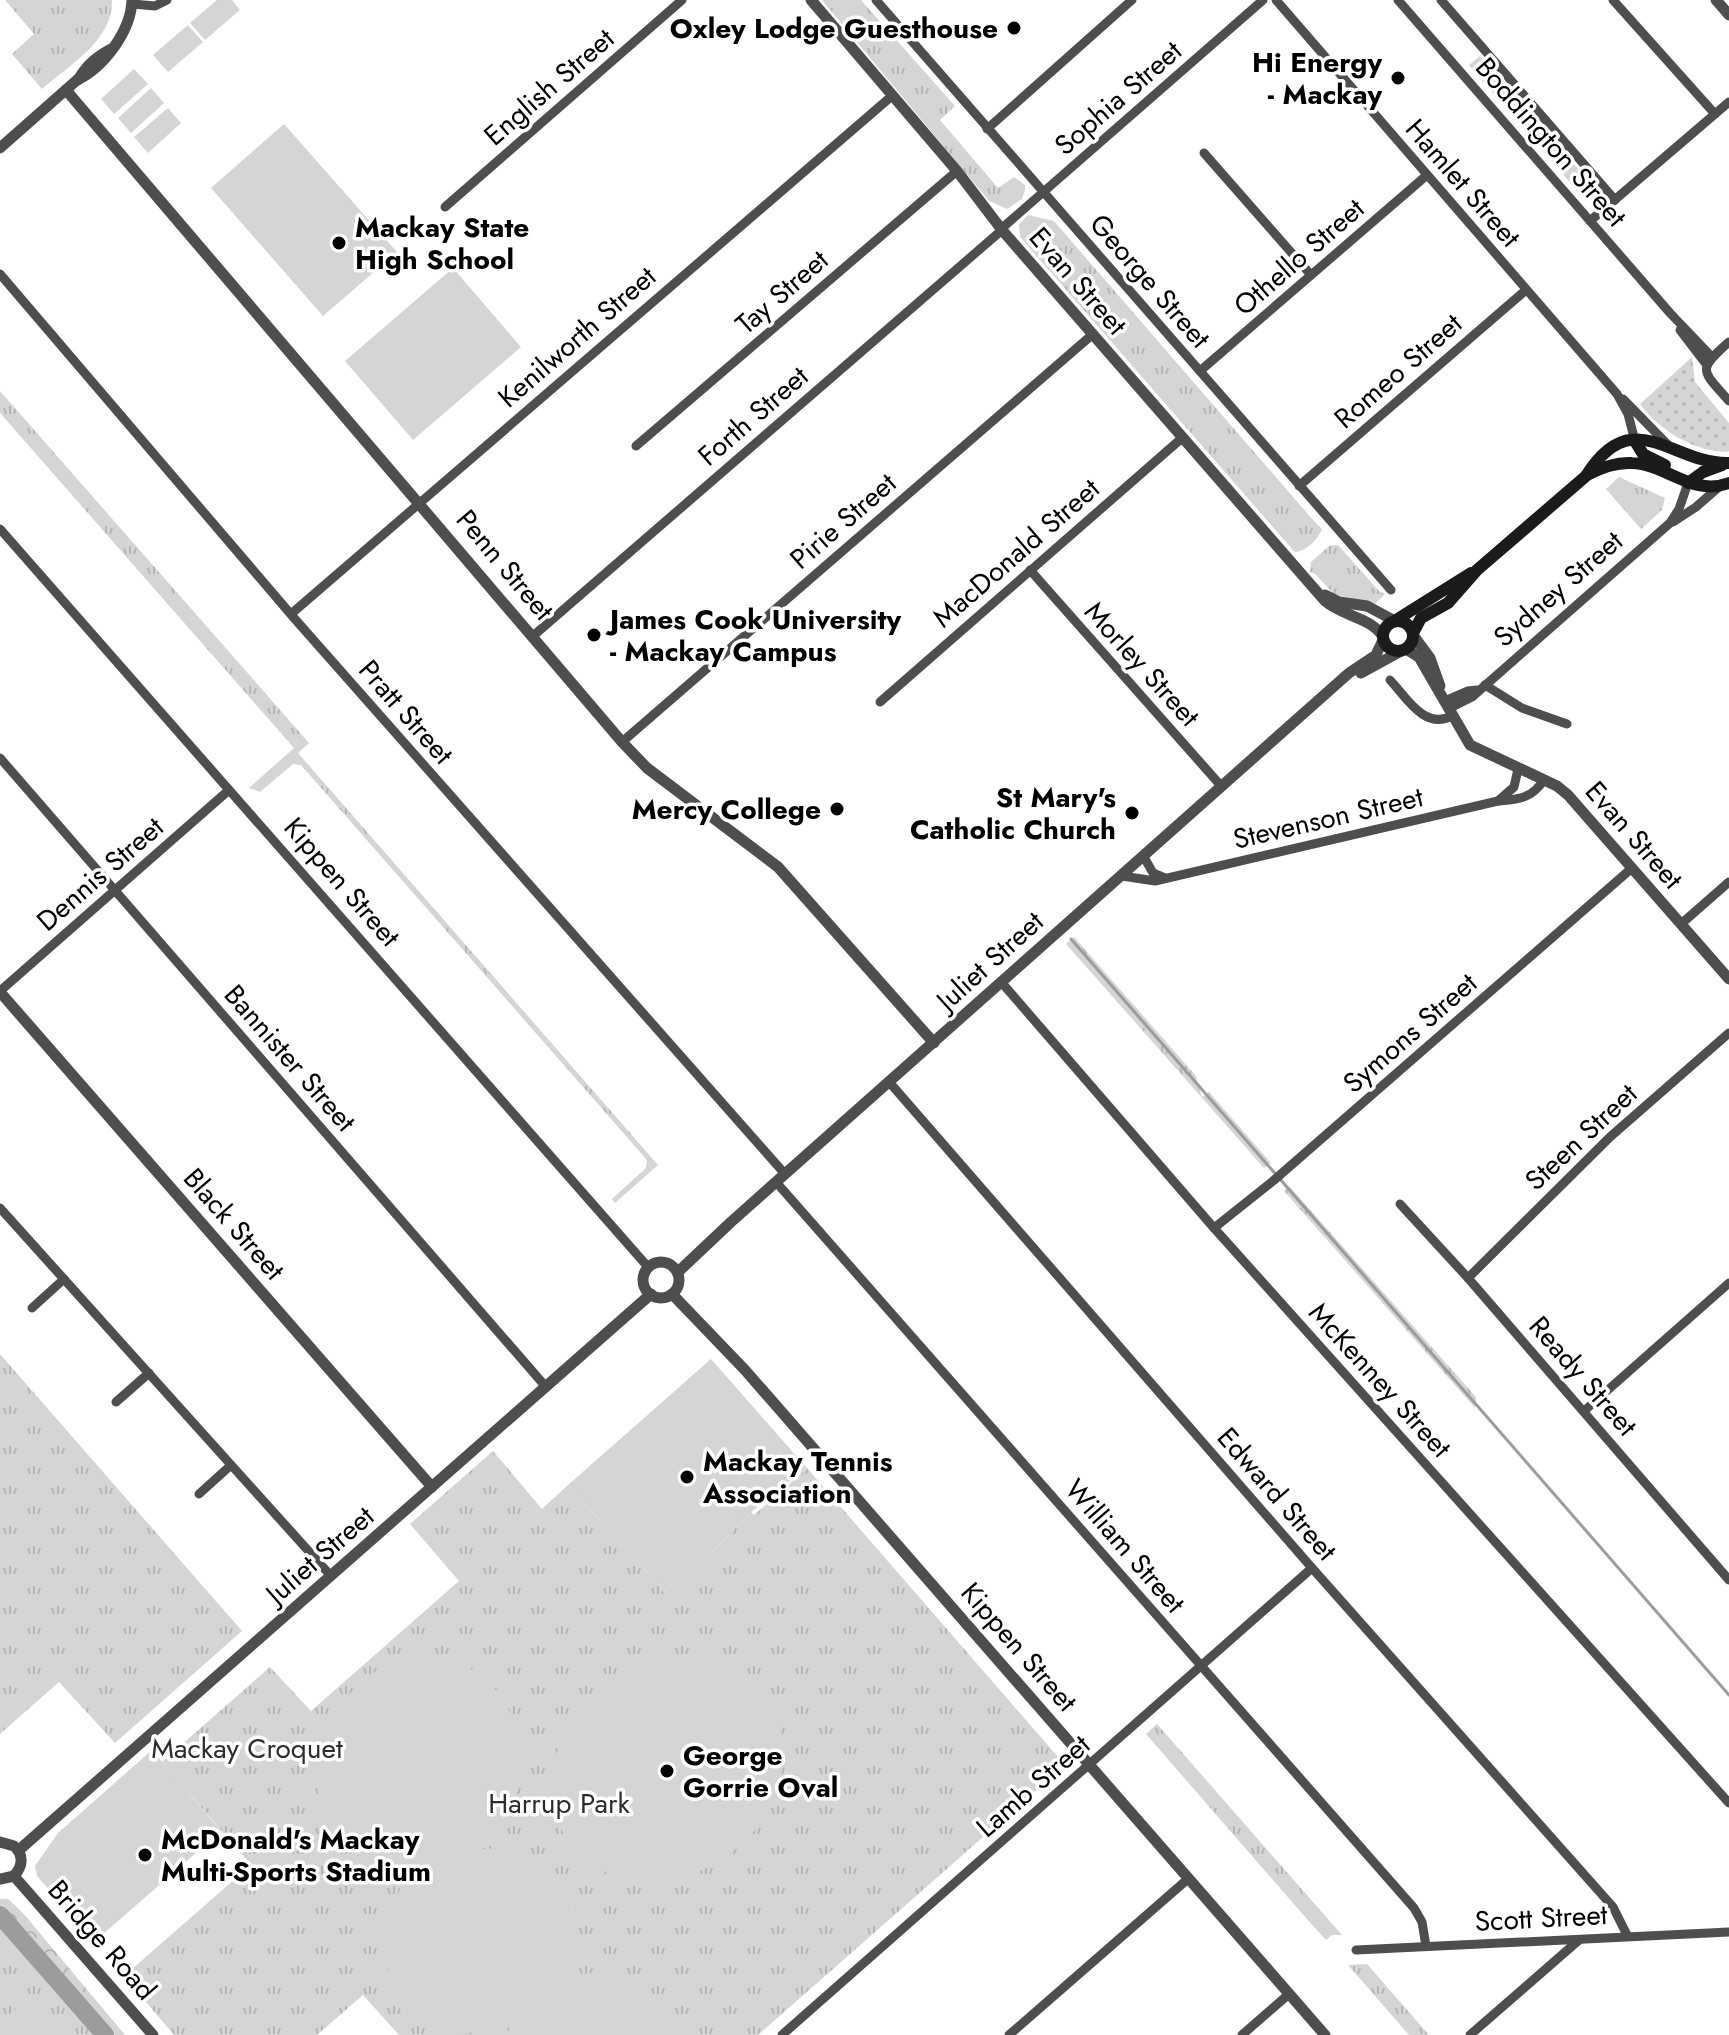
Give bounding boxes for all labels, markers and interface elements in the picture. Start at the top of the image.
place label: Oxley Lodge Guesthouse [670,8,998,49]
street label: English Street [475,19,623,155]
marker: Oxley Lodge Guesthouse [1005,19,1023,37]
street label: Sophia Street [1045,31,1191,165]
place label: Hi Energy - Mackay [1252,42,1382,115]
street label: Boddington Street [1466,48,1636,236]
marker: Hi Energy - Mackay [1389,69,1407,87]
street label: Hamlet Street [1396,110,1531,256]
street label: Othello Street [1225,188,1374,325]
street label: George Street [1080,205,1220,357]
place label: Mackay State High School [355,207,529,280]
street label: Evan Street [1020,218,1137,344]
marker: Mackay State High School [330,234,348,252]
street label: Tay Street [727,240,838,344]
street label: Kenilworth Street [489,256,665,417]
street label: Romeo Street [1325,304,1471,438]
street label: Forth Street [689,356,817,476]
street label: Pirie Street [781,463,905,579]
street label: MacDonald Street [923,469,1109,637]
street label: Penn Street [446,501,564,630]
street label: Sydney Street [1484,521,1632,657]
street label: Morley Street [1075,592,1209,736]
place label: James Cook University - Mackay Campus [605,599,901,672]
marker: James Cook University - Mackay Campus [585,626,603,644]
street label: Pratt Street [349,651,463,773]
street label: Evan Street [1576,772,1693,898]
street label: Stevenson Street [1229,776,1427,860]
place label: St Mary's Catholic Church [910,777,1116,850]
place label: Mercy College [632,789,821,830]
marker: Mercy College [828,800,846,818]
marker: St Mary's Catholic Church [1123,804,1141,822]
street label: Dennis Street [27,807,173,941]
street label: Kippen Street [274,808,410,956]
street label: Juliet Street [924,902,1053,1023]
street label: Symons Street [1334,963,1486,1103]
street label: Bannister Street [214,975,366,1141]
street label: Steen Street [1516,1074,1647,1200]
street label: Black Street [174,1159,294,1289]
street label: McKenney Street [1299,1293,1461,1467]
street label: Ready Street [1519,1307,1647,1445]
street label: Edward Street [1208,1418,1347,1570]
place label: Mackay Tennis Association [702,1441,893,1514]
marker: Mackay Tennis Association [678,1468,696,1486]
street label: William Street [1055,1470,1195,1622]
street label: Juliet Street [254,1496,383,1616]
street label: Kippen Street [951,1573,1087,1721]
street label: Lamb Street [967,1725,1099,1847]
park label: Mackay Croquet [151,1728,343,1769]
place label: George Gorrie Oval [683,1735,838,1808]
marker: George Gorrie Oval [658,1762,676,1780]
park label: Harrup Park [488,1783,631,1824]
place label: McDonald's Mackay Multi-Sports Stadium [161,1819,431,1892]
marker: McDonald's Mackay Multi-Sports Stadium [136,1846,154,1864]
street label: Bridge Road [38,1871,166,2009]
street label: Scott Street [1474,1894,1609,1942]

